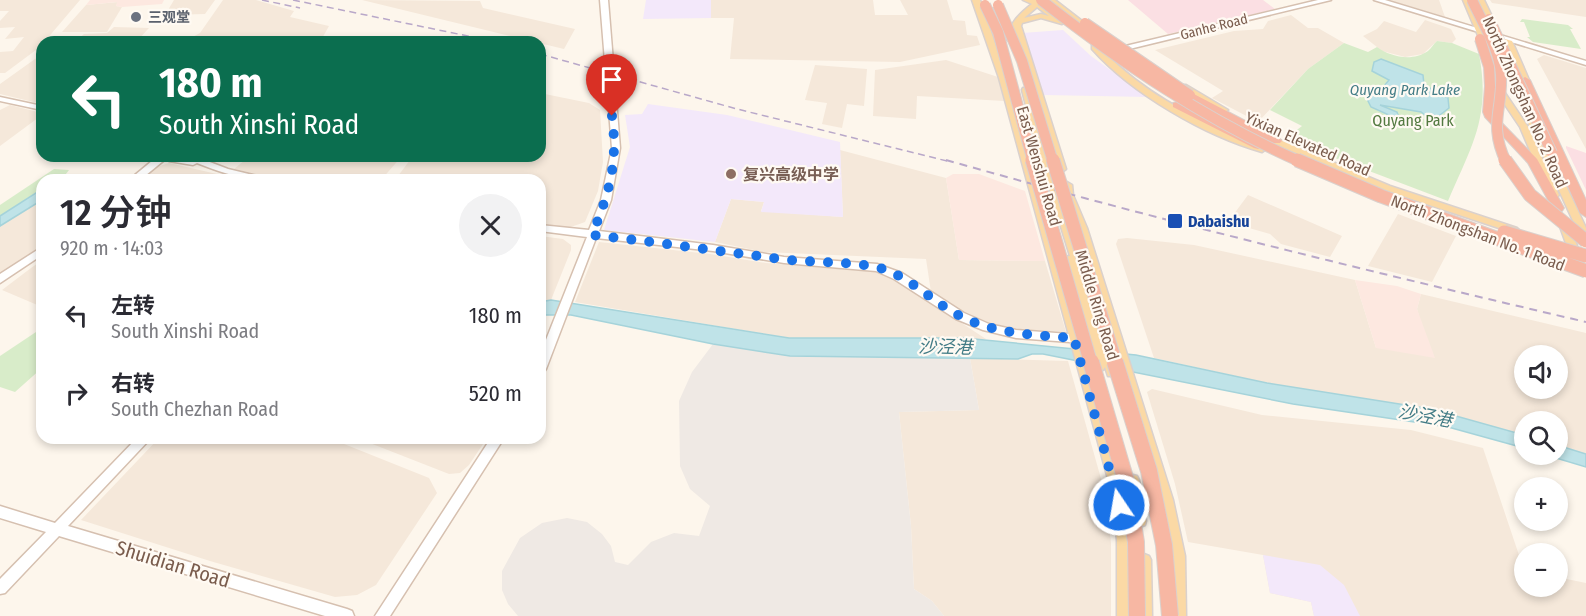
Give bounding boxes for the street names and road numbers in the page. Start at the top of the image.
street label: Ganhe Road [1179,10,1249,44]
street label: North Zhongshan No. 2 Road [1479,13,1571,191]
street label: East Wenshui Road [1013,104,1065,228]
street label: Yixian Elevated Road [1242,108,1374,180]
street label: North Zhongshan No. 1 Road [1388,191,1568,275]
street label: Middle Ring Road [1071,248,1123,362]
street label: Shuidian Road [113,535,233,593]

